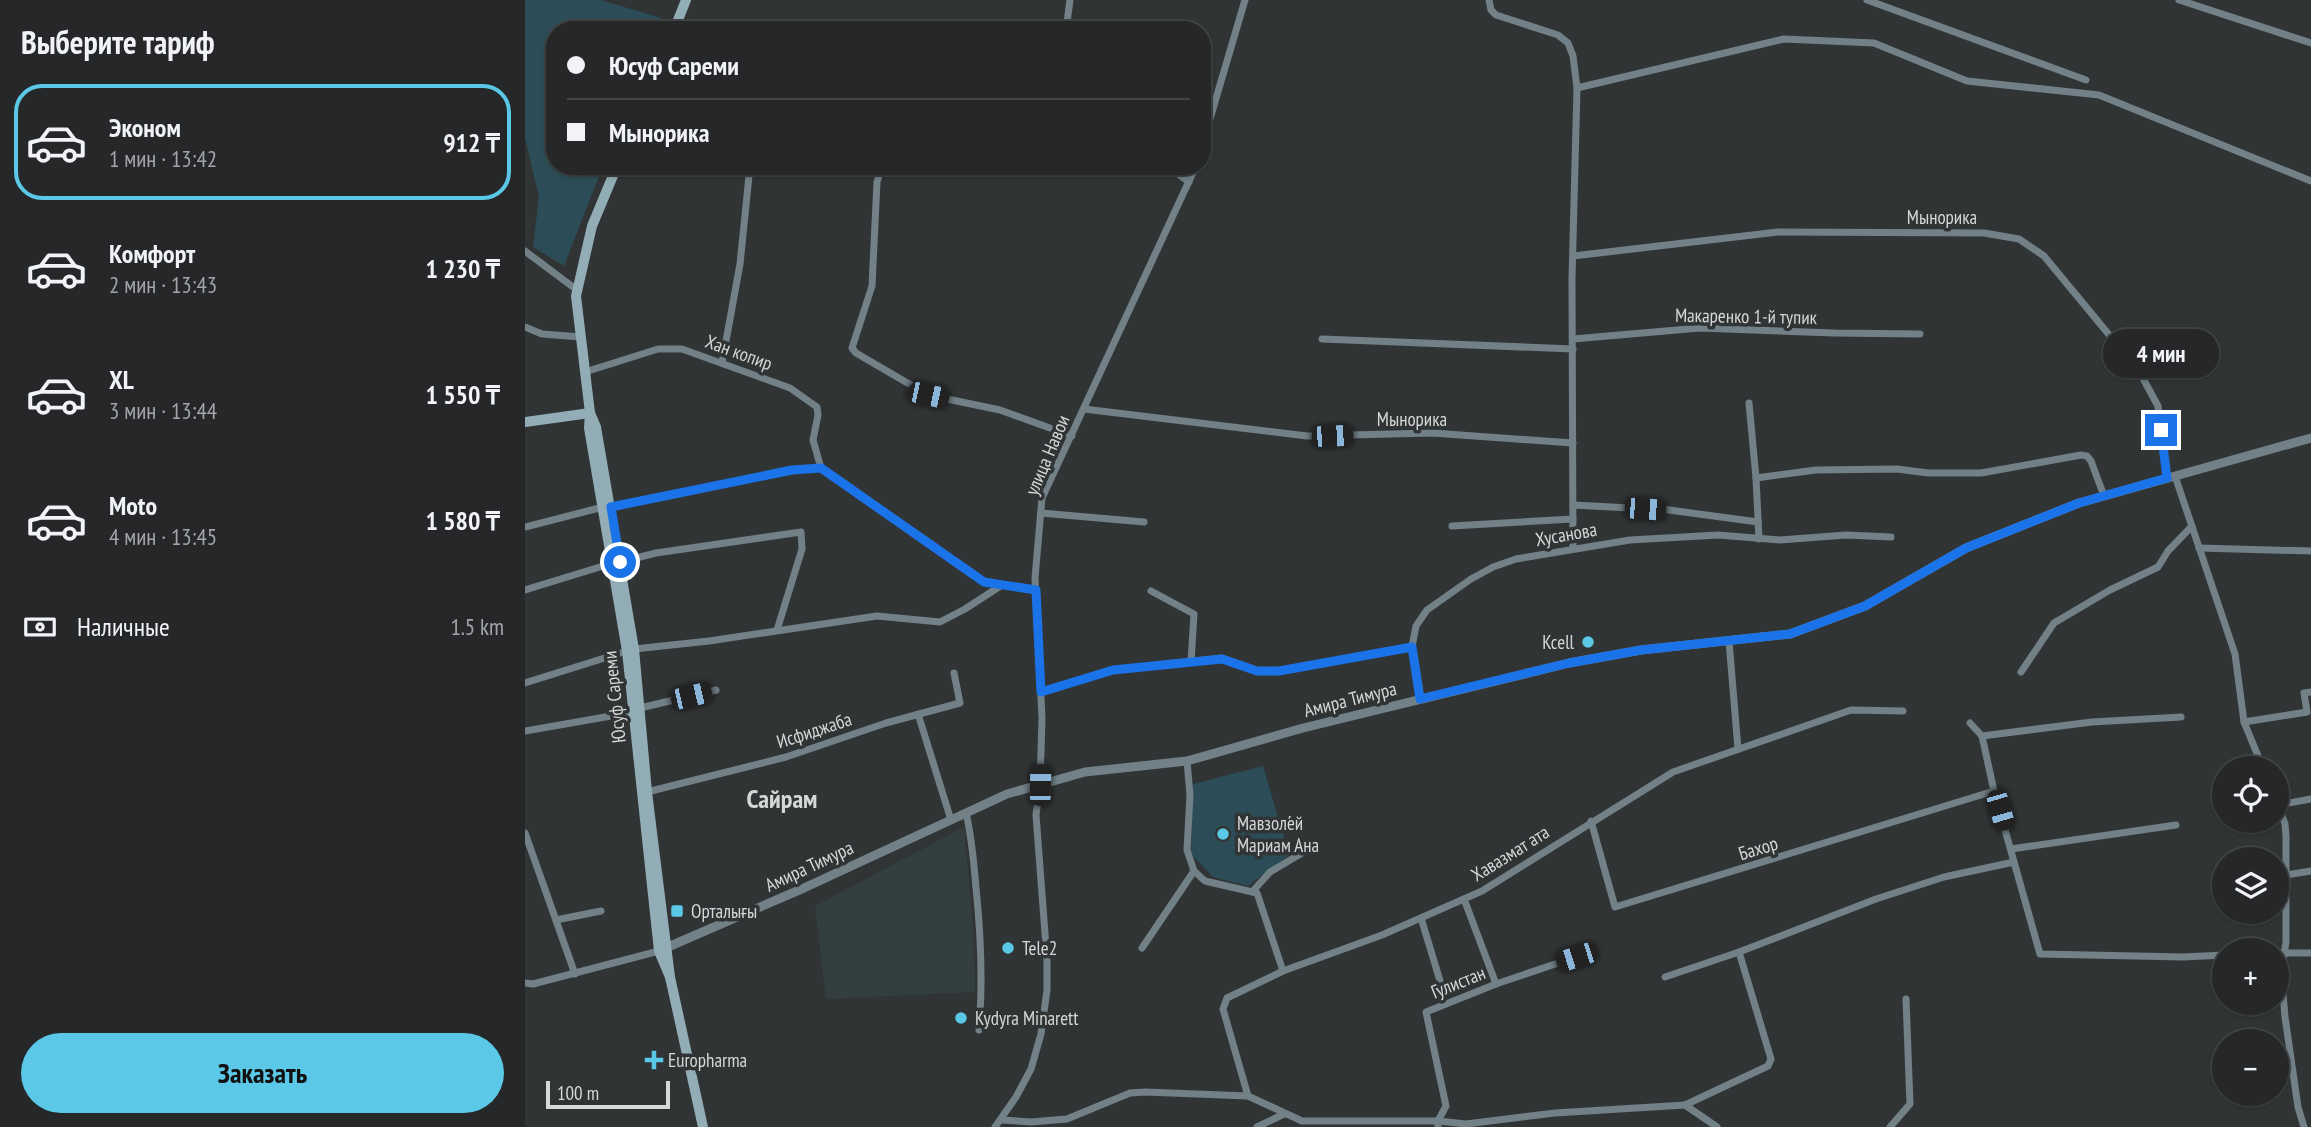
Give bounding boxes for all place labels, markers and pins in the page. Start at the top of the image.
place label: Kcell [1542,630,1575,654]
marker: Kcell [1580,634,1596,650]
place label: Мавзоле́й Мариам Ана [1237,811,1319,857]
marker: Мавзоле́й Мариам Ана [1215,826,1231,842]
place label: Орталығы [691,899,757,923]
marker: Орталығы [669,903,685,919]
place label: Tele2 [1022,936,1057,960]
marker: Tele2 [1000,940,1016,956]
place label: Kydyra Minarett [975,1006,1079,1030]
marker: Kydyra Minarett [953,1010,969,1026]
place label: Europharma [668,1048,747,1072]
marker: Europharma [646,1052,662,1068]

